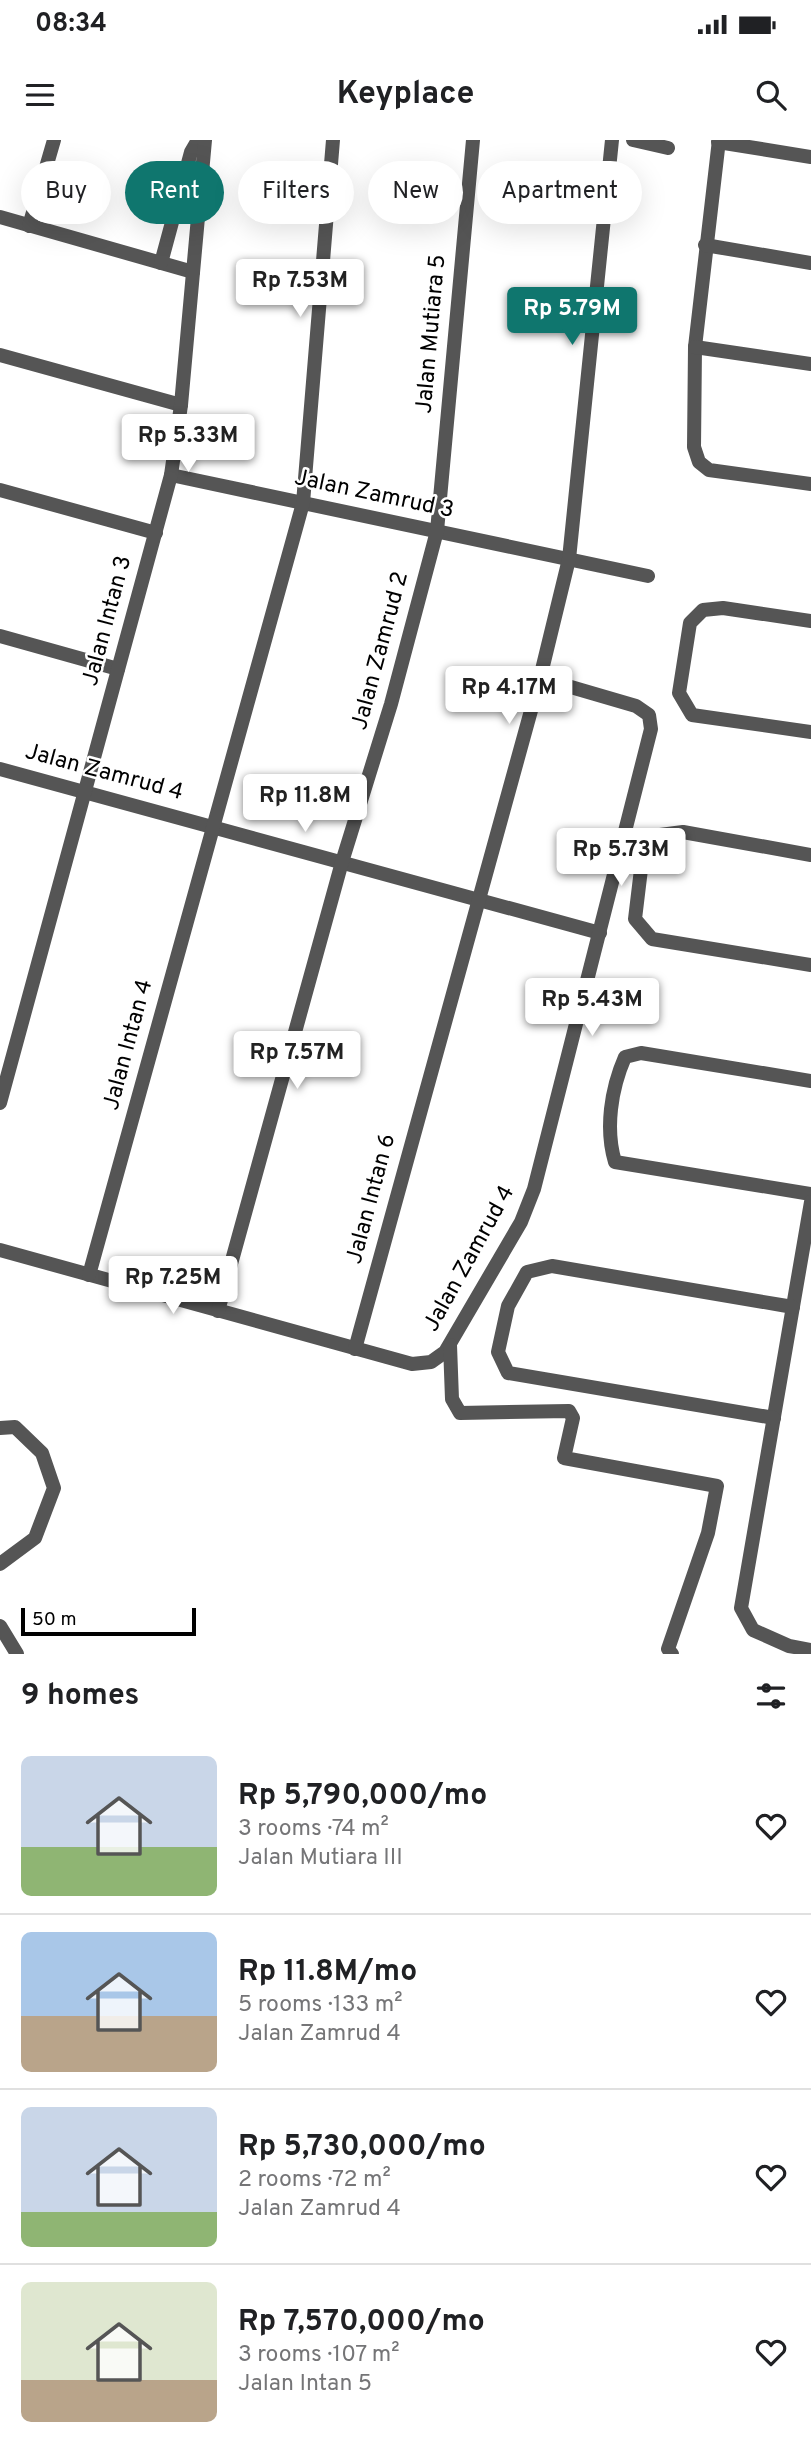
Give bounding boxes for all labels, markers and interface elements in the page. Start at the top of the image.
text: 08:34 [35,8,107,41]
text: Keyplace [337,75,474,115]
icon: menu [21,76,59,114]
icon: search [752,76,790,114]
chip: Buy [21,161,111,224]
chip: Rent [125,161,224,224]
chip: Filters [238,161,354,224]
chip: New [368,161,463,224]
chip: Apartment [477,161,642,224]
street label: Jalan Mutiara 5 [411,253,453,415]
pin: Rp 7.53M [228,260,372,319]
text: Rp 7.53M [252,267,348,296]
pin: Rp 5.79M [500,288,644,347]
text: Rp 5.79M [523,295,621,324]
pin: Rp 5.33M [116,414,260,474]
text: Rp 5.33M [138,422,238,451]
street label: Jalan Zamrud 3 [292,464,456,526]
street label: Jalan Intan 3 [77,553,139,689]
street label: Jalan Zamrud 2 [346,569,416,733]
pin: Rp 4.17M [437,666,581,726]
text: Rp 4.17M [461,674,557,703]
street label: Jalan Zamrud 4 [22,738,186,808]
pin: Rp 11.8M [233,774,377,834]
text: Rp 11.8M [259,782,351,811]
pin: Rp 5.73M [549,828,693,888]
text: Rp 5.73M [573,836,669,865]
street label: Jalan Intan 4 [98,977,160,1113]
pin: Rp 5.43M [520,978,664,1038]
text: Rp 5.43M [541,986,643,1015]
pin: Rp 7.57M [225,1032,369,1091]
text: Rp 7.57M [250,1039,344,1068]
street label: Jalan Intan 6 [341,1131,403,1267]
street label: Jalan Zamrud 4 [418,1181,522,1337]
pin: Rp 7.25M [101,1256,245,1316]
text: Rp 7.25M [125,1264,221,1293]
scale bar [21,1605,196,1637]
text: 50 m [32,1608,77,1632]
icon: filters [752,1677,790,1715]
text: 9 homes [21,1678,139,1715]
text: Rp 5,790,000/mo [238,1778,487,1815]
icon: home [77,1784,161,1868]
icon: heart [752,1807,790,1845]
text: 3 rooms · 74 m² [238,1815,389,1844]
text: Jalan Mutiara III [238,1844,403,1873]
text: Rp 11.8M/mo [238,1954,417,1991]
icon: home [77,1960,161,2044]
icon: heart [752,1983,790,2021]
text: 5 rooms · 133 m² [238,1991,403,2020]
text: Jalan Zamrud 4 [238,2020,401,2049]
text: Rp 5,730,000/mo [238,2129,486,2166]
icon: home [77,2135,161,2219]
icon: heart [752,2158,790,2196]
text: 2 rooms · 72 m² [238,2166,391,2195]
text: Jalan Zamrud 4 [238,2195,401,2224]
text: Rp 7,570,000/mo [238,2304,485,2341]
icon: home [77,2310,161,2394]
icon: heart [752,2333,790,2371]
text: 3 rooms · 107 m² [238,2341,400,2370]
text: Jalan Intan 5 [238,2370,372,2399]

